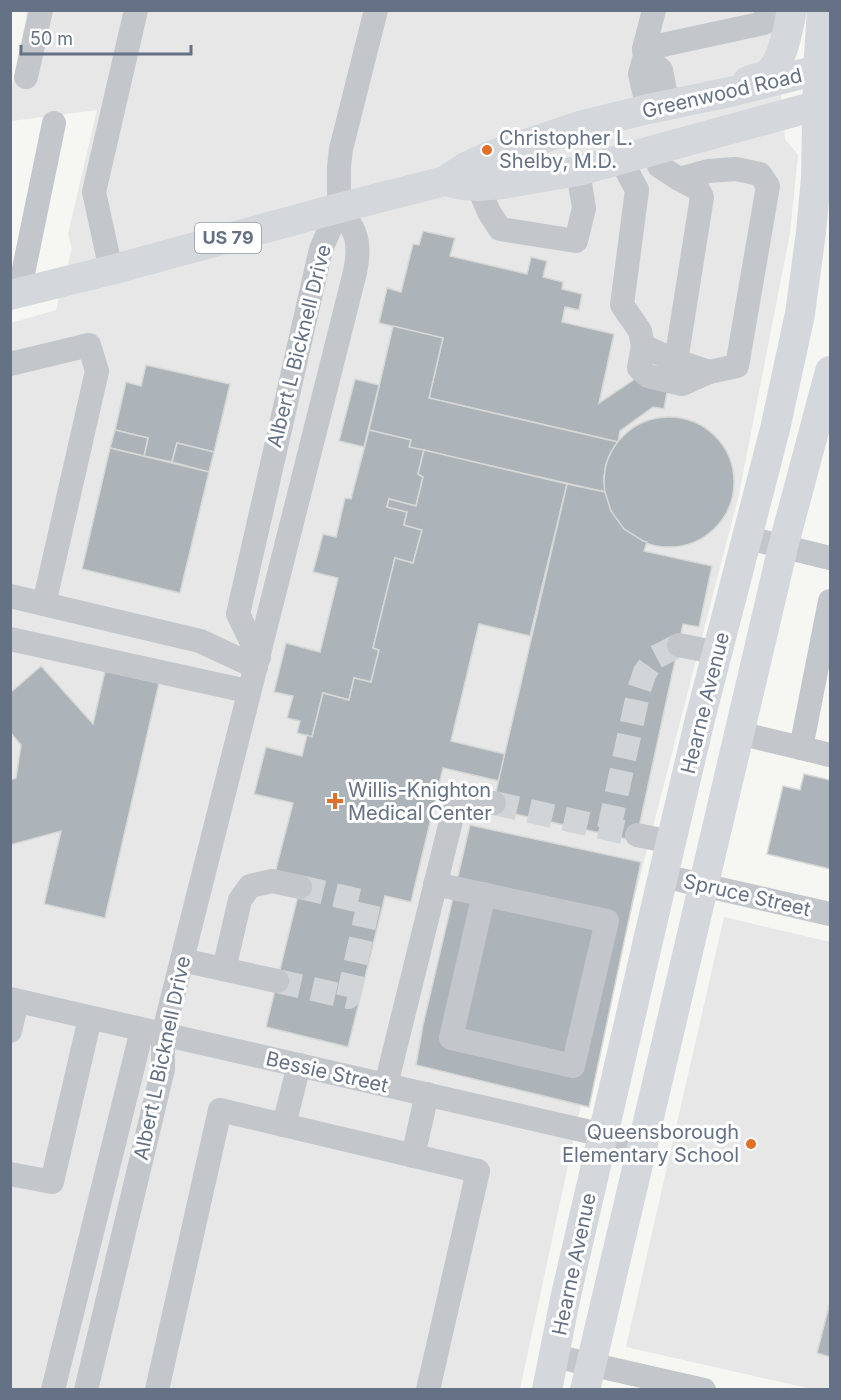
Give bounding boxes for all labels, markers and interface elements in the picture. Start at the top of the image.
scale bar [21,18,190,56]
text: 50 m [30,28,73,49]
street label: Greenwood Road [640,63,804,123]
place label: Christopher L. Shelby, M.D. [499,126,633,173]
marker: Christopher L. Shelby, M.D. [480,143,494,157]
road number: US 79 [195,223,261,253]
street label: Albert L Bicknell Drive [262,242,336,450]
street label: Hearne Avenue [676,630,734,776]
place label: Willis-Knighton Medical Center [348,778,492,825]
marker: Willis-Knighton Medical Center [326,792,344,810]
street label: Spruce Street [681,869,813,921]
street label: Albert L Bicknell Drive [129,954,195,1162]
street label: Bessie Street [264,1046,391,1098]
place label: Queensborough Elementary School [562,1120,739,1167]
marker: Queensborough Elementary School [744,1137,758,1151]
street label: Hearne Avenue [547,1191,601,1337]

